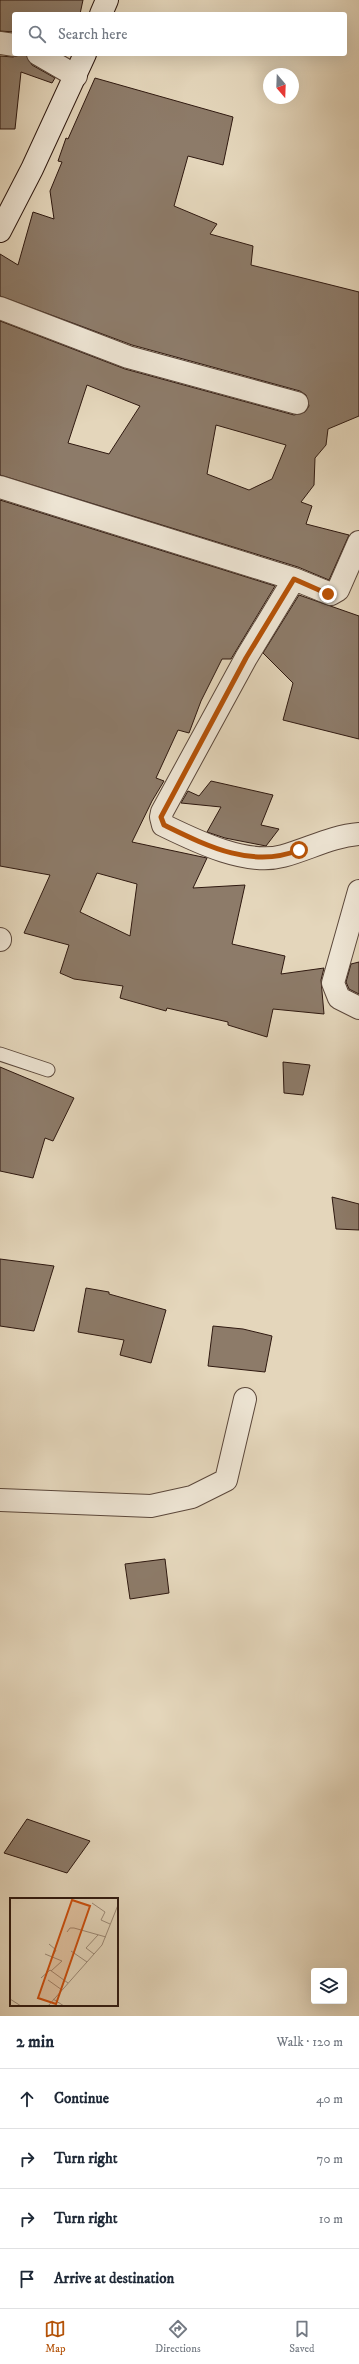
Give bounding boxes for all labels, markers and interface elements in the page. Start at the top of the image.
search box [12,12,347,56]
icon: search [26,23,48,45]
text: Search here [58,25,127,44]
north arrow [263,68,299,104]
route end [319,585,337,603]
route start [290,841,308,859]
inset map [10,1898,118,2006]
map controls [311,1968,347,2004]
button: layers [311,1968,347,2004]
text: 2 min [16,2031,54,2053]
text: Walk · 120 m [277,2034,343,2050]
icon: ahead [16,2088,38,2110]
text: Continue [54,2089,109,2108]
text: 40 m [316,2091,343,2107]
icon: right [16,2148,38,2170]
text: Turn right [54,2149,117,2168]
text: 70 m [317,2151,343,2167]
icon: right [16,2208,38,2230]
text: Turn right [54,2209,117,2228]
text: 10 m [319,2211,343,2227]
icon: arrive [16,2268,38,2290]
text: Arrive at destination [54,2269,174,2288]
tab: Map [44,2318,66,2356]
tab: Directions [155,2318,201,2356]
tab: Saved [289,2318,315,2356]

